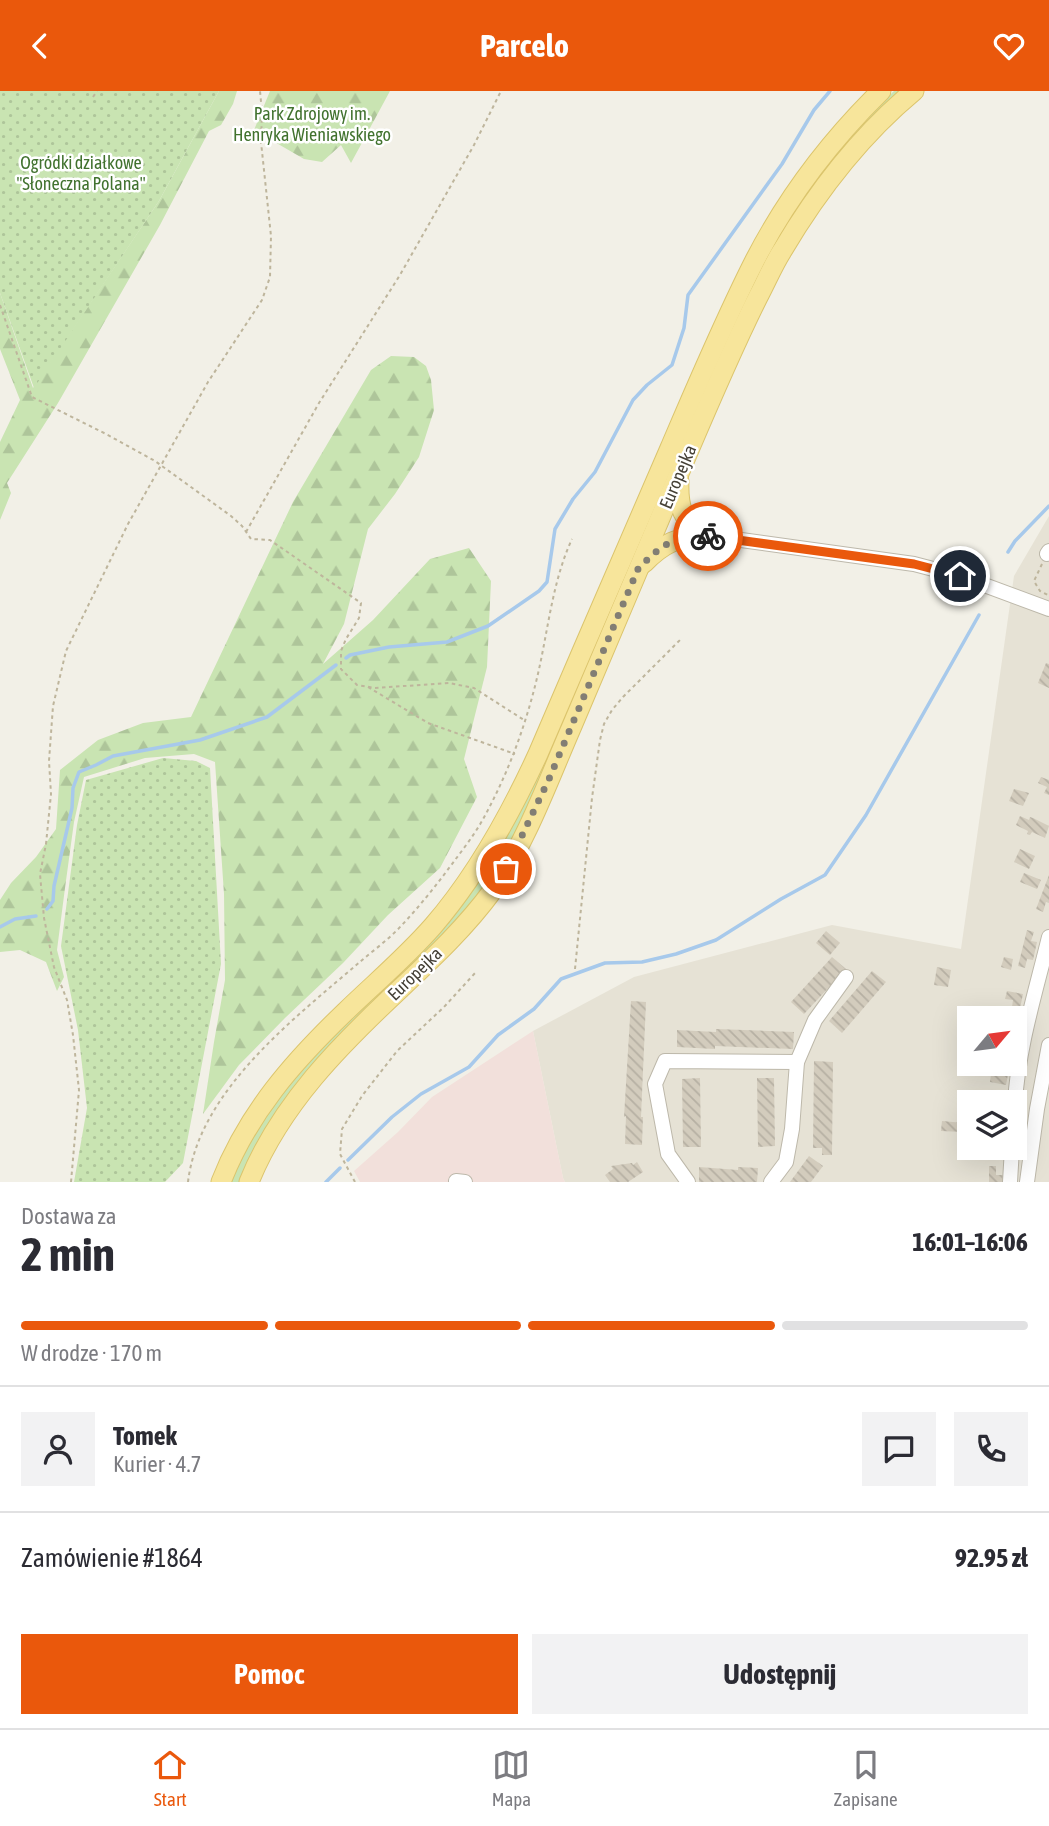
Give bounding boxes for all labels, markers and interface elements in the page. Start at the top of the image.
icon: back [21,27,59,65]
text: Parcelo [480,27,569,64]
icon: heart [990,27,1028,65]
park label: Park Zdrojowy im. Henryka Wieniawskiego [233,103,391,145]
park label: Ogródki działkowe "Słoneczna Polana" [16,152,146,194]
street label: Europejka [655,442,700,512]
courier [673,501,743,571]
icon: bike [689,517,727,555]
pin [930,546,990,606]
icon: home [941,557,979,595]
pin [476,839,536,899]
icon: bag [487,850,525,888]
street label: Europejka [383,943,446,1005]
north arrow [957,1006,1027,1076]
map controls [957,1006,1027,1160]
button: layers [957,1090,1027,1160]
text: Dostawa za [21,1203,116,1229]
text: 16:01–16:06 [912,1227,1028,1257]
text: 2 min [21,1228,115,1281]
text: W drodze · 170 m [21,1340,162,1366]
button: person [21,1412,95,1486]
button: chat [862,1412,936,1486]
button: phone [954,1412,1028,1486]
text: Tomek [113,1421,177,1451]
text: Kurier · 4.7 [113,1451,201,1477]
text: Zamówienie #1864 [21,1543,203,1573]
text: 92.95 zł [955,1543,1028,1573]
button: Pomoc [21,1634,518,1714]
button: Udostępnij [532,1634,1028,1714]
tab: Start [151,1746,189,1810]
tab: Mapa [492,1746,531,1810]
tab: Zapisane [834,1746,898,1810]

